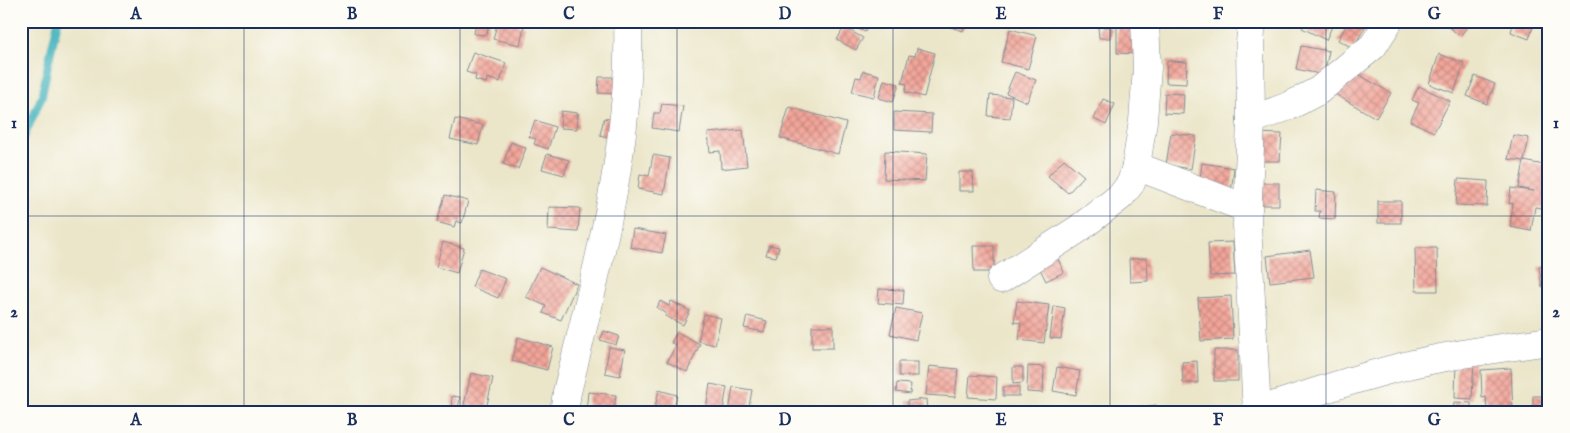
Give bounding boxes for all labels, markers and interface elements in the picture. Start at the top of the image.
text: A [130,5,143,25]
text: B [347,5,358,25]
text: C [563,5,575,25]
text: D [779,5,792,25]
text: E [995,5,1007,25]
text: F [1213,5,1224,25]
text: G [1428,5,1441,25]
text: 1 [11,114,17,134]
text: 1 [1553,114,1559,134]
text: 2 [10,303,18,323]
text: 2 [1552,303,1560,323]
text: A [130,411,143,431]
text: B [347,411,358,431]
text: C [563,411,575,431]
text: D [779,411,792,431]
text: E [995,411,1007,431]
text: F [1213,411,1224,431]
text: G [1428,411,1441,431]

